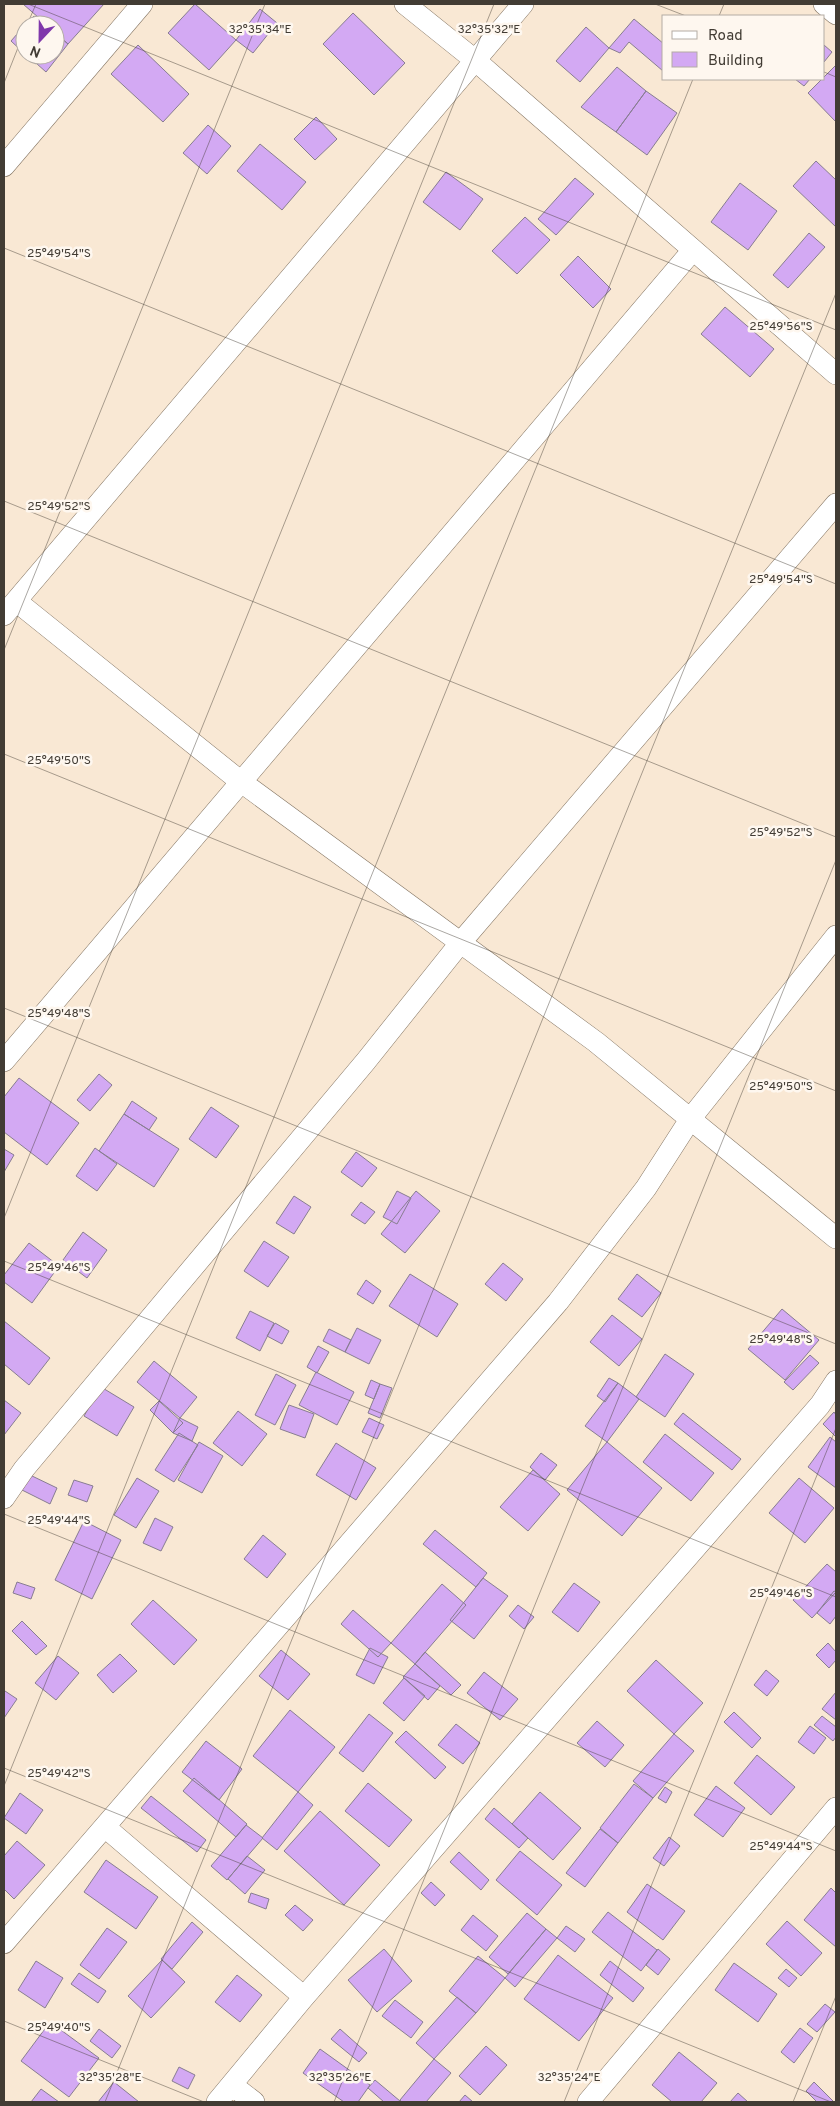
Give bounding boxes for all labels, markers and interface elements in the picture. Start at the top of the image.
north arrow [15,15,65,65]
legend [662,15,825,80]
text: 32°35'34"E [228,22,292,38]
text: 32°35'32"E [458,22,520,38]
text: Road [708,27,743,46]
text: N [28,41,44,60]
text: Building [708,52,763,71]
text: 25°49'54"S [27,246,91,262]
text: 25°49'56"S [749,319,813,335]
text: 25°49'52"S [27,499,91,515]
text: 25°49'54"S [749,572,813,588]
text: 25°49'50"S [27,753,91,769]
text: 25°49'52"S [749,825,813,841]
text: 25°49'48"S [27,1006,91,1022]
text: 25°49'50"S [749,1079,813,1095]
text: 25°49'46"S [27,1260,91,1276]
text: 25°49'48"S [749,1332,813,1348]
text: 25°49'44"S [27,1513,91,1529]
text: 25°49'46"S [749,1586,813,1602]
text: 25°49'42"S [27,1766,91,1782]
text: 25°49'44"S [749,1839,813,1855]
text: 25°49'40"S [27,2020,91,2036]
text: 32°35'28"E [78,2070,142,2086]
text: 32°35'26"E [308,2070,372,2086]
text: 32°35'24"E [537,2070,601,2086]

